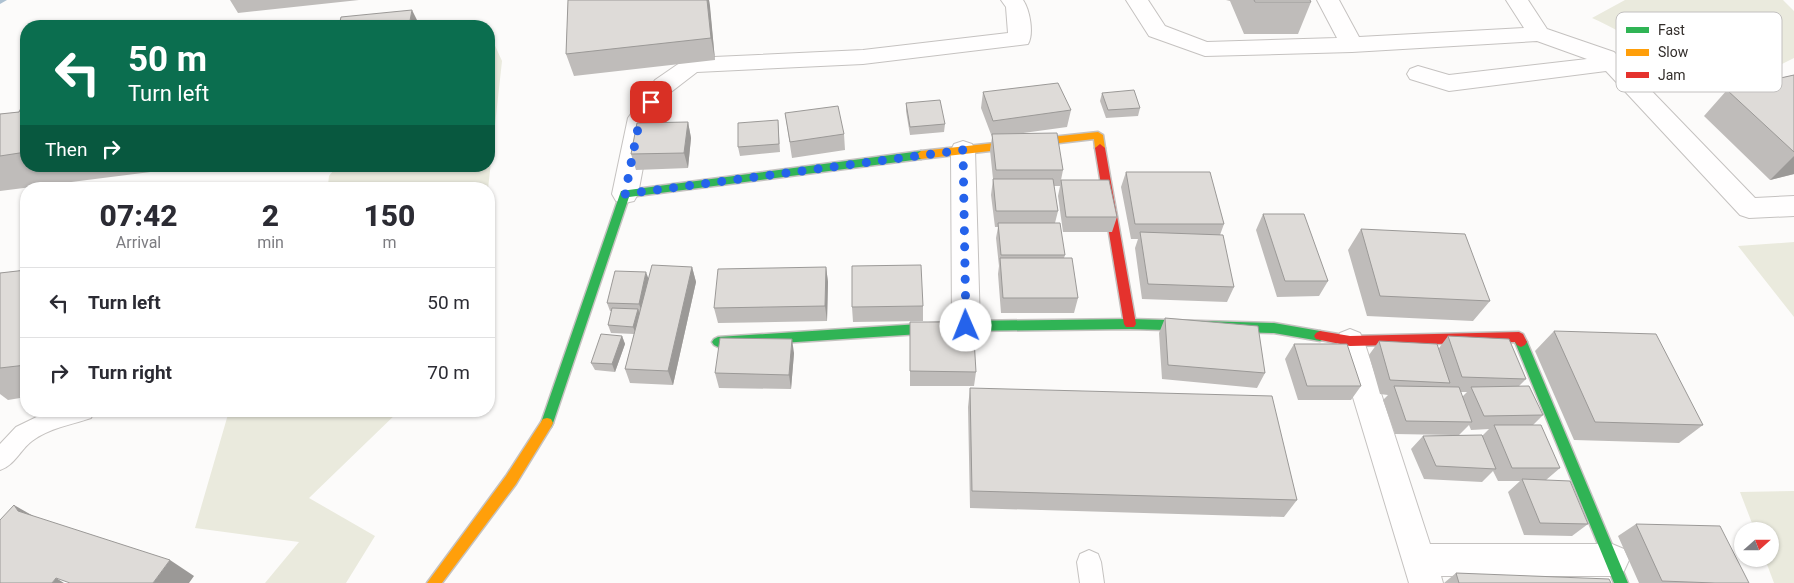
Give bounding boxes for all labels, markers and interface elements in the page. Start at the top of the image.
legend [1616,12,1782,92]
text: Fast [1658,22,1685,38]
text: 50 m [128,39,207,80]
icon: left [45,40,110,105]
text: Slow [1658,44,1689,60]
text: Jam [1658,67,1686,83]
text: Turn left [128,81,209,106]
pin [630,81,672,123]
icon: arrive [637,88,665,116]
icon: right [97,135,125,163]
text: Then [45,138,87,161]
text: 07:42 [100,198,178,233]
text: 2 [262,198,279,233]
text: 150 [363,198,415,233]
text: Arrival [116,233,161,252]
text: min [257,233,284,252]
text: m [382,233,396,252]
icon: left [45,289,73,317]
text: Turn left [88,291,161,314]
text: 50 m [427,291,470,314]
position arrow [939,299,991,351]
icon: right [45,359,73,387]
text: Turn right [88,361,172,384]
text: 70 m [427,361,470,384]
north arrow [1734,522,1779,568]
map controls [1734,522,1779,567]

